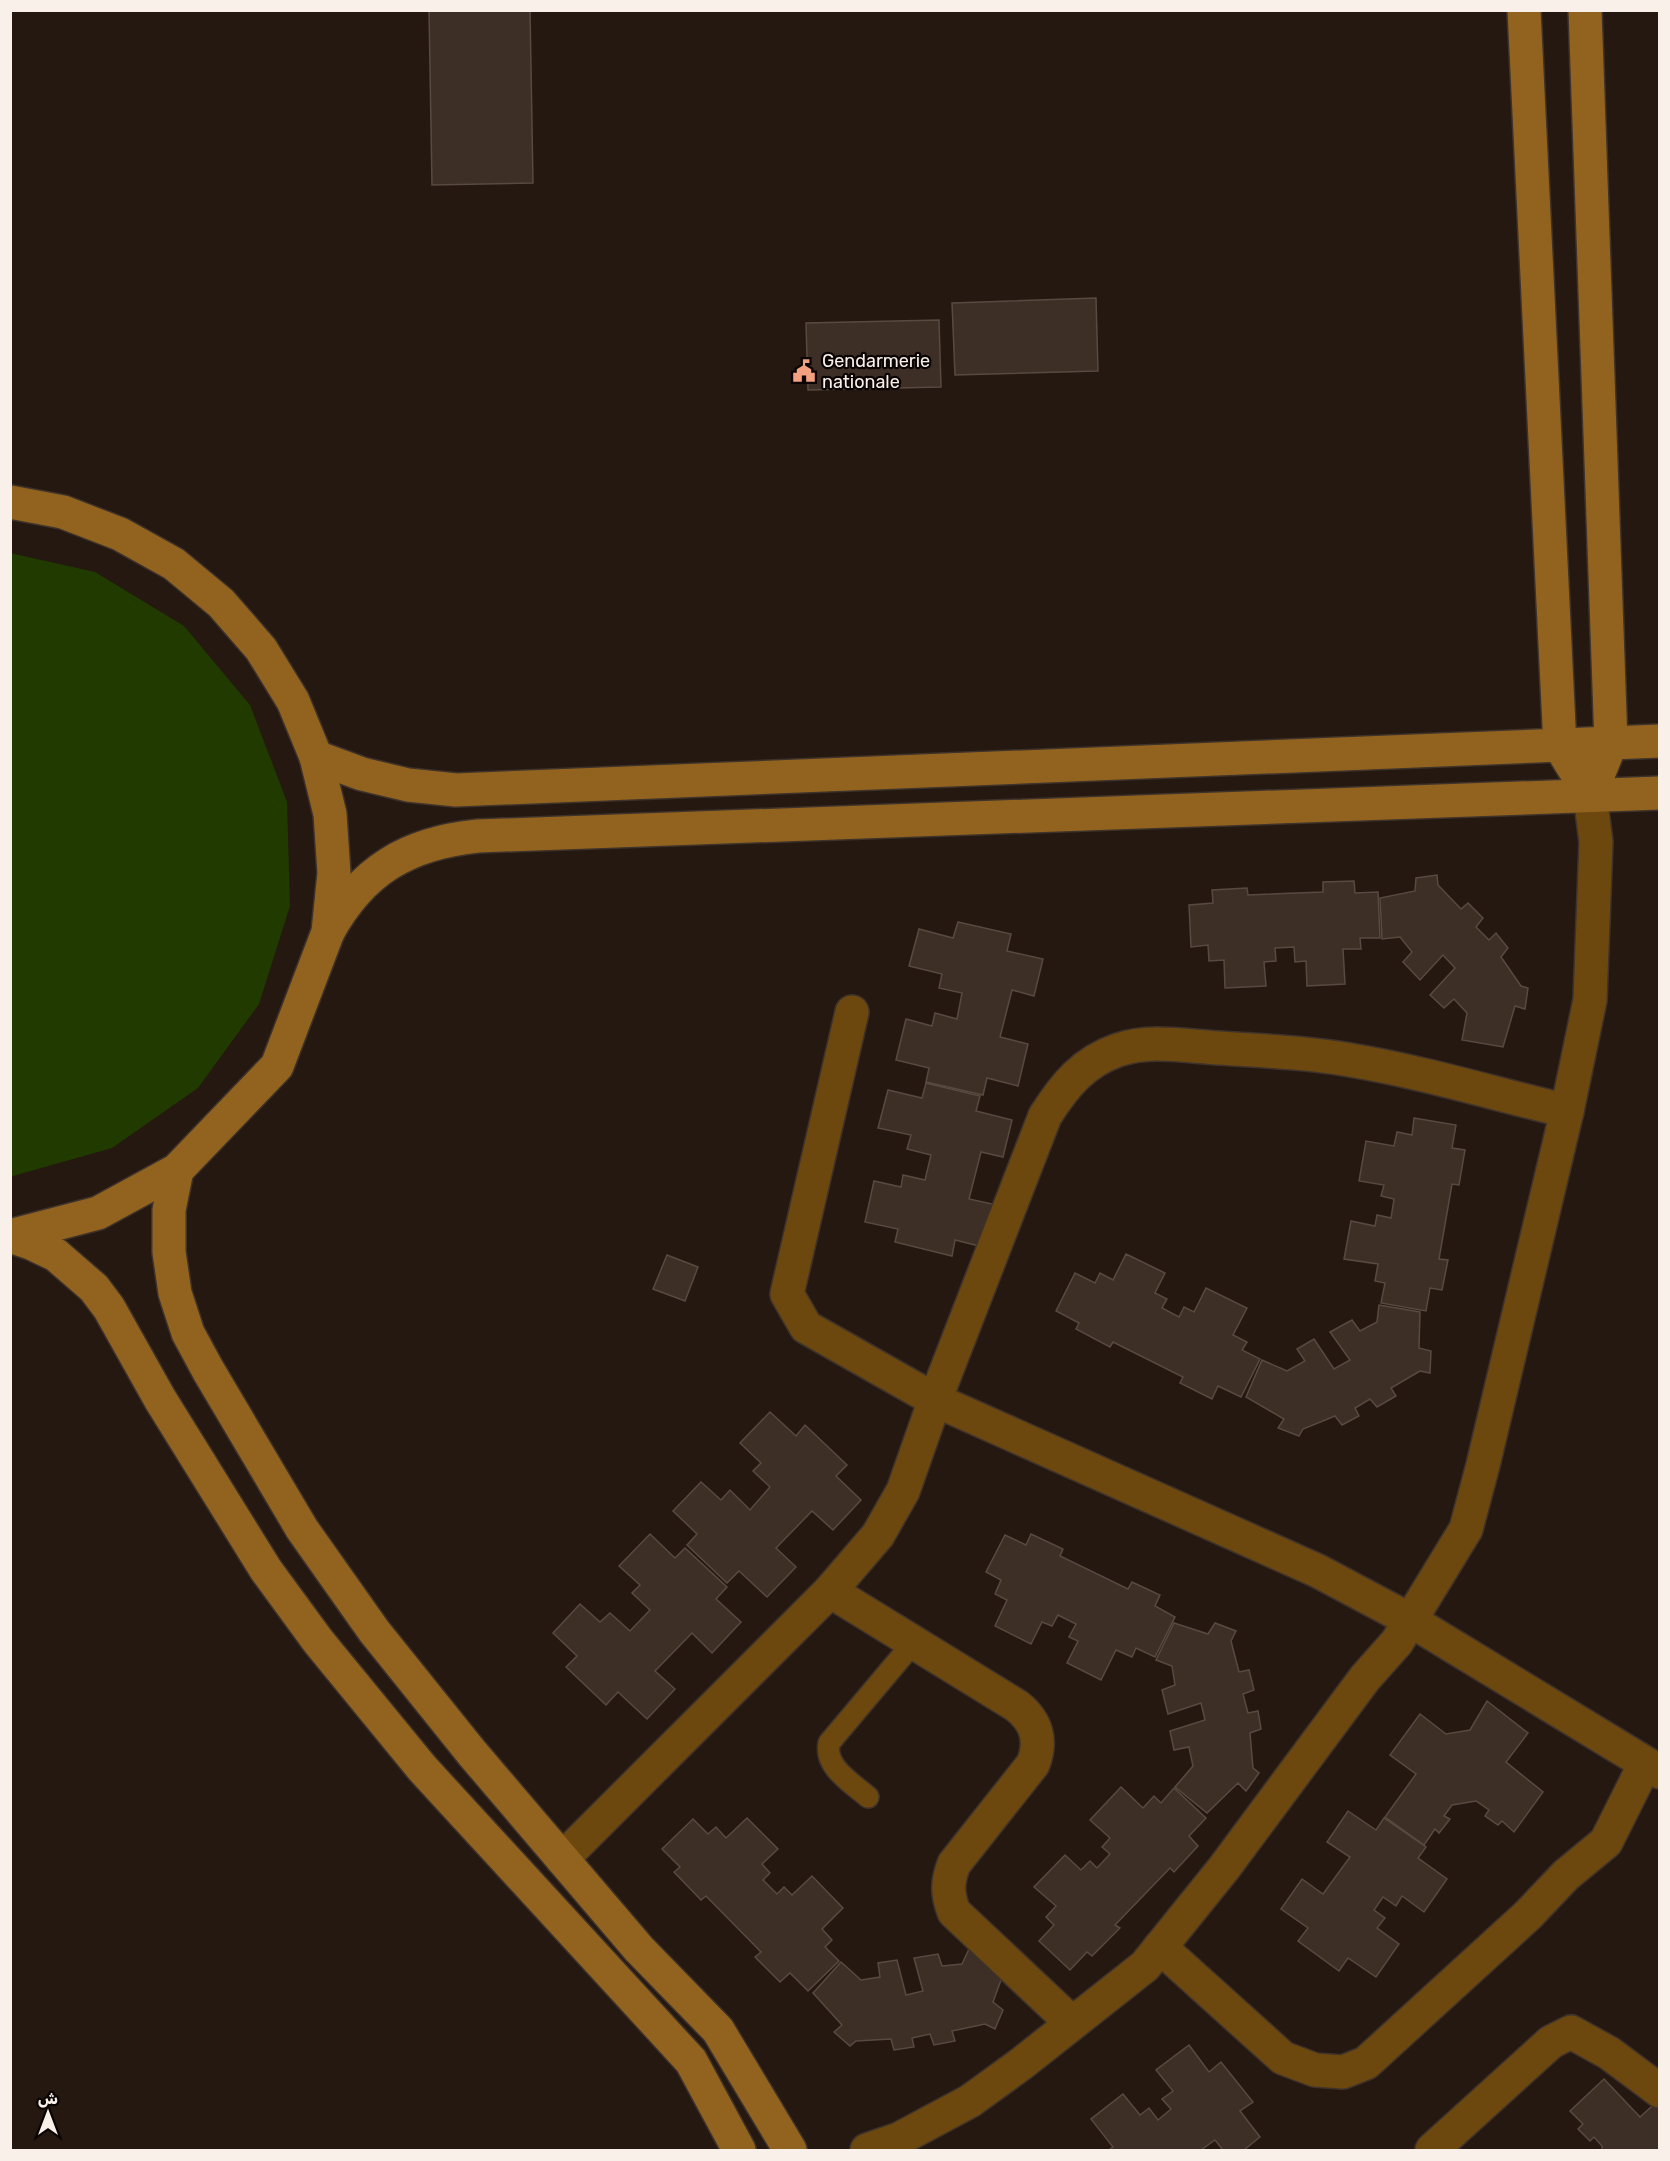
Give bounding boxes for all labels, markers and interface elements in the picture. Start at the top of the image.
place label: Gendarmerie nationale [822,350,930,393]
public building icon: Gendarmerie nationale [791,358,817,384]
north arrow [18,2083,78,2143]
text: ش [38,2089,58,2108]

